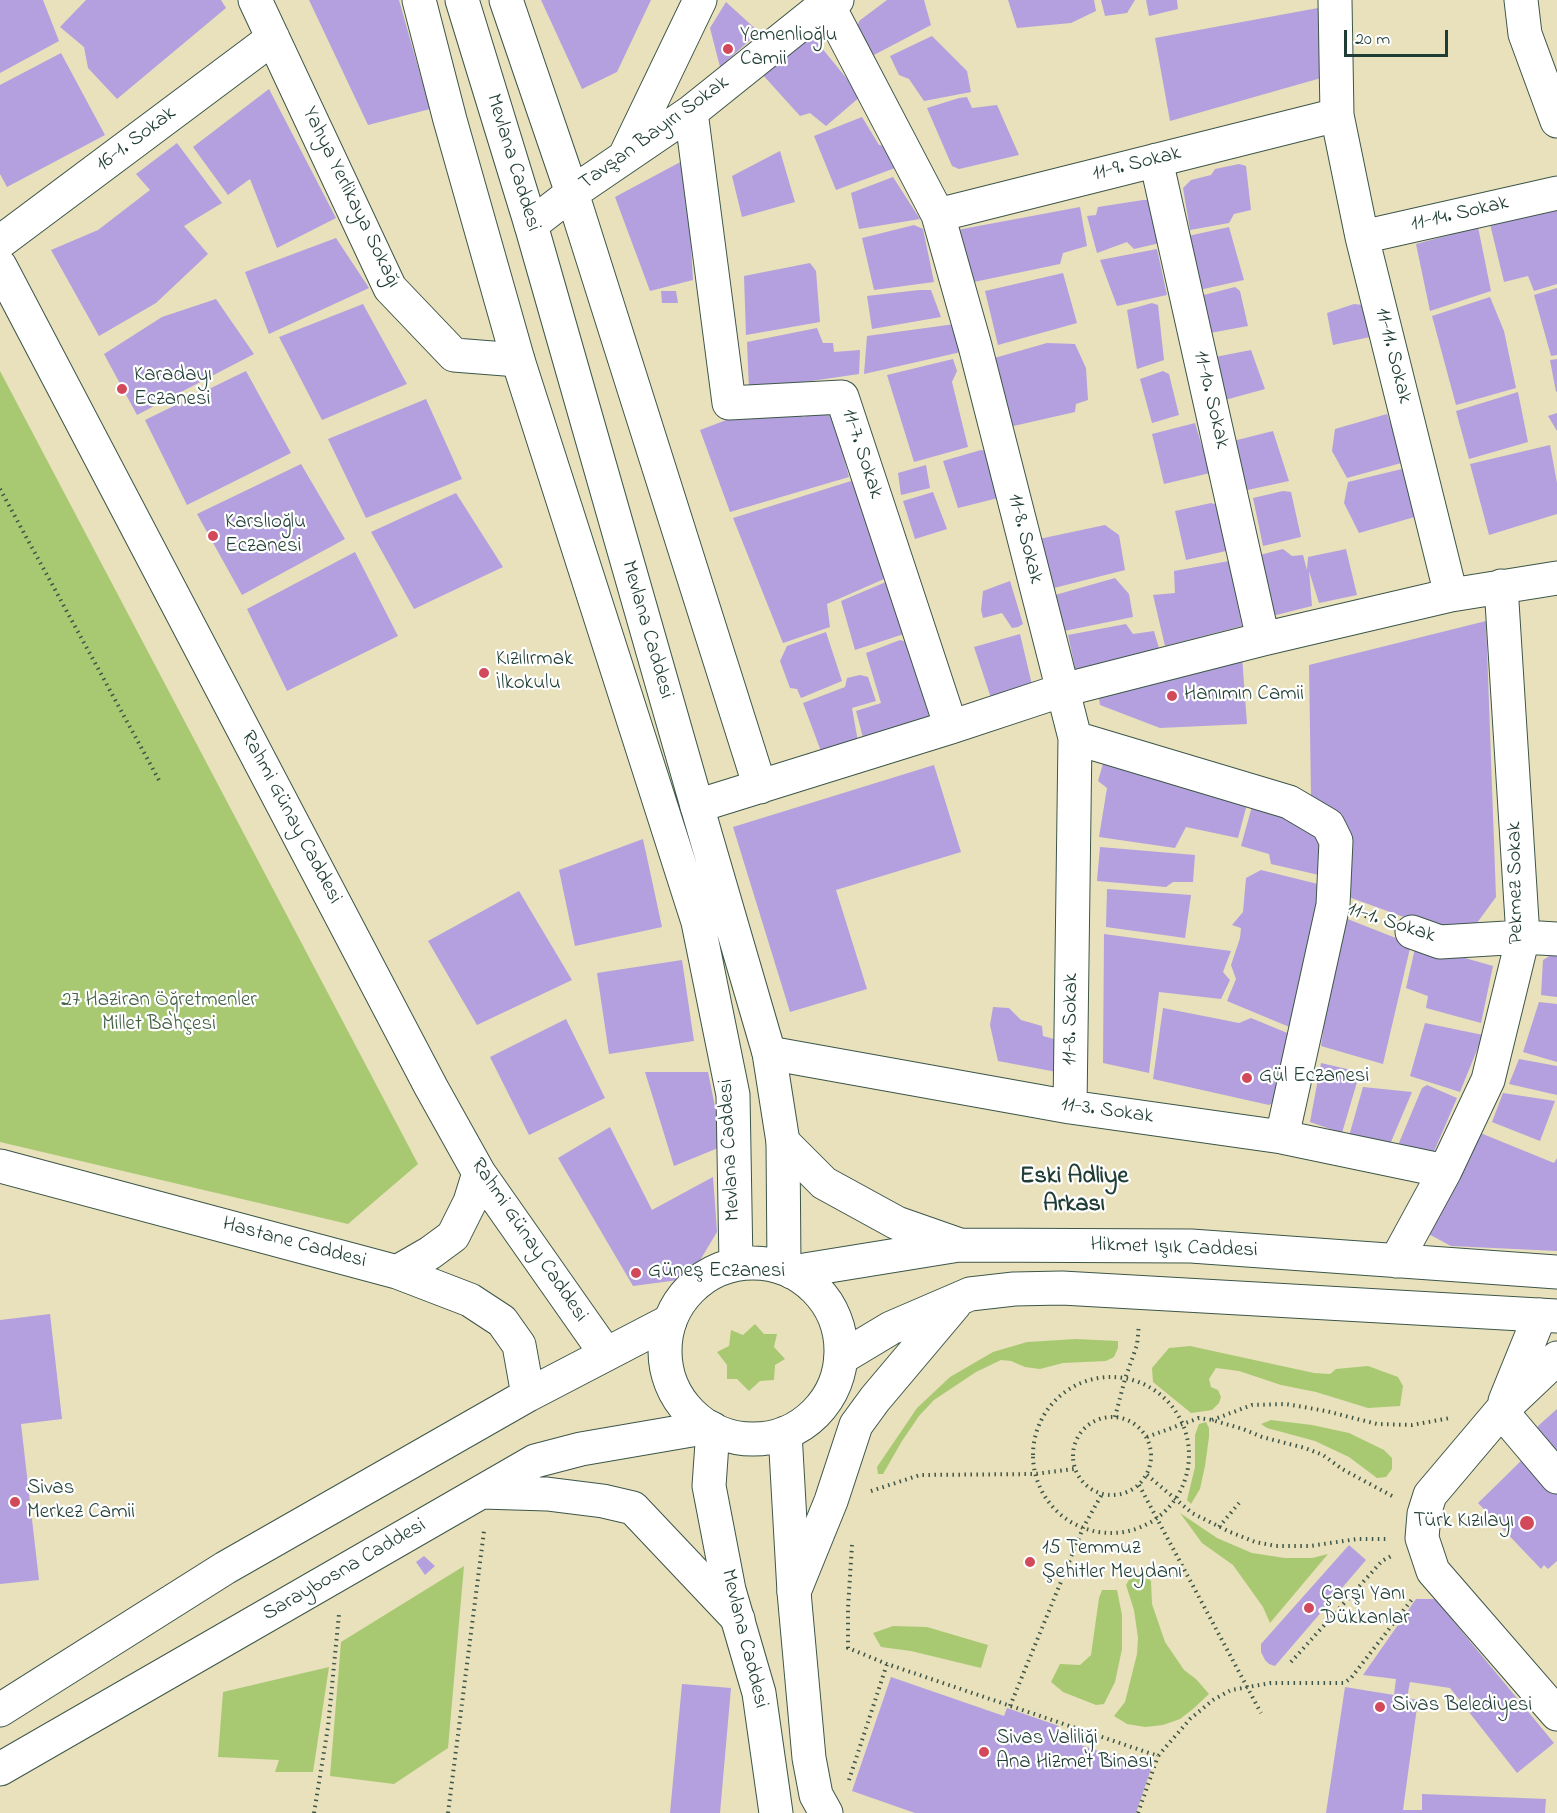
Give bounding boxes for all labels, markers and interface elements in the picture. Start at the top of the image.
scale bar [1347,18,1450,56]
place label: Yemenlioğlu Camii [740,24,837,74]
text: 20 m [1355,27,1390,53]
marker: Yemenlioğlu Camii [721,42,735,56]
street label: Tavşan Bayırı Sokak [575,71,735,197]
street label: Mevlana Caddesi [479,91,545,235]
street label: 16-1. Sokak [92,102,182,178]
street label: Yahya Yerlikaya Sokağı [295,103,405,293]
street label: 11-9. Sokak [1090,142,1184,188]
street label: 11-14. Sokak [1409,192,1511,238]
street label: 11-11. Sokak [1368,306,1416,406]
street label: 11-10. Sokak [1186,348,1234,452]
place label: Karadayı Eczanesi [134,364,212,414]
marker: Karadayı Eczanesi [115,382,129,396]
street label: 11-7. Sokak [835,406,887,502]
street label: 11-8. Sokak [1001,491,1047,587]
place label: Karslıoğlu Eczanesi [225,511,306,561]
marker: Karslıoğlu Eczanesi [206,529,220,543]
street label: Mevlana Caddesi [614,558,678,702]
place label: Kızılırmak İlkokulu [496,648,573,698]
marker: Kızılırmak İlkokulu [477,666,491,680]
place label: Hanımın Camii [1184,683,1304,709]
marker: Hanımın Camii [1165,689,1179,703]
street label: Rahmi Günay Caddesi [234,727,346,909]
street label: Pekmez Sokak [1503,821,1531,945]
street label: 11-1. Sokak [1344,898,1438,950]
street label: 11-8. Sokak [1059,973,1085,1065]
park label: 27 Haziran Öğretmenler Millet Bahçesi [61,989,257,1039]
place label: Gül Eczanesi [1259,1065,1369,1091]
marker: Gül Eczanesi [1240,1071,1254,1085]
street label: Mevlana Caddesi [715,1078,747,1222]
street label: 11-3. Sokak [1059,1093,1155,1131]
street label: Rahmi Günay Caddesi [464,1154,592,1328]
district label: Eski Adliye Arkası [1020,1164,1128,1220]
street label: Hastane Caddesi [219,1213,369,1275]
street label: Hikmet Işık Caddesi [1090,1233,1258,1265]
place label: Güneş Eczanesi [648,1260,785,1286]
marker: Güneş Eczanesi [629,1266,643,1280]
place label: Sivas Merkez Camii [27,1477,135,1527]
marker: Sivas Merkez Camii [8,1495,22,1509]
place label: Türk Kızılayı [1413,1510,1514,1536]
street label: Saraybosna Caddesi [259,1514,431,1628]
marker: Türk Kızılayı [1518,1514,1536,1532]
place label: 15 Temmuz Şehitler Meydanı [1042,1537,1182,1587]
marker: 15 Temmuz Şehitler Meydanı [1023,1555,1037,1569]
street label: Mevlana Caddesi [714,1567,772,1711]
place label: Çarşı Yanı Dükkanlar [1321,1583,1410,1633]
marker: Çarşı Yanı Dükkanlar [1302,1601,1316,1615]
place label: Sivas Belediyesi [1392,1694,1532,1720]
marker: Sivas Belediyesi [1373,1700,1387,1714]
place label: Sivas Valiliği Ana Hizmet Binası [996,1727,1153,1777]
marker: Sivas Valiliği Ana Hizmet Binası [977,1745,991,1759]

